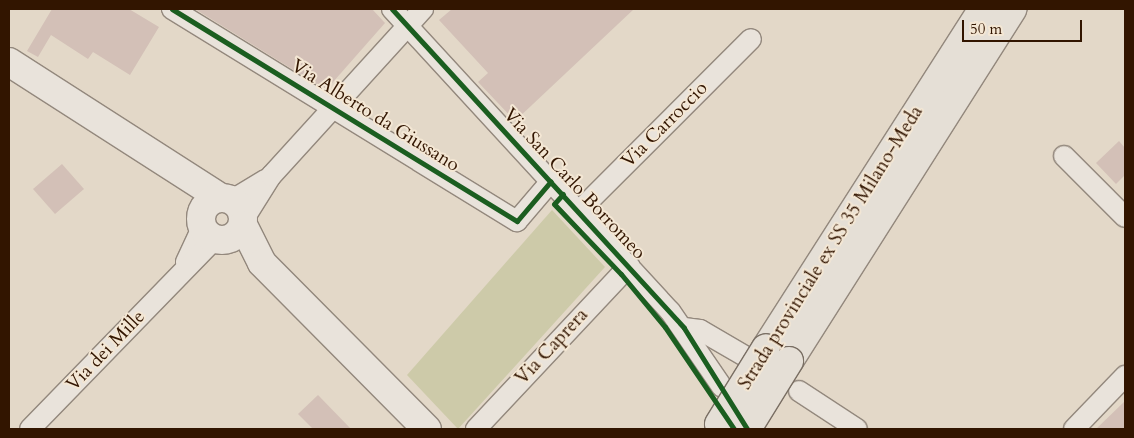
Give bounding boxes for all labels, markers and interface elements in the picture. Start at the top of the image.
scale bar [964,10,1084,42]
text: 50 m [970,19,1002,39]
street label: Via Alberto da Giussano [287,55,463,177]
street label: Via Carroccio [617,77,713,173]
street label: Strada provinciale ex SS 35 Milano-Meda [734,102,928,394]
street label: Via San Carlo Borromeo [498,104,650,264]
street label: Via Caprera [511,304,593,390]
street label: Via dei Mille [62,306,150,396]

